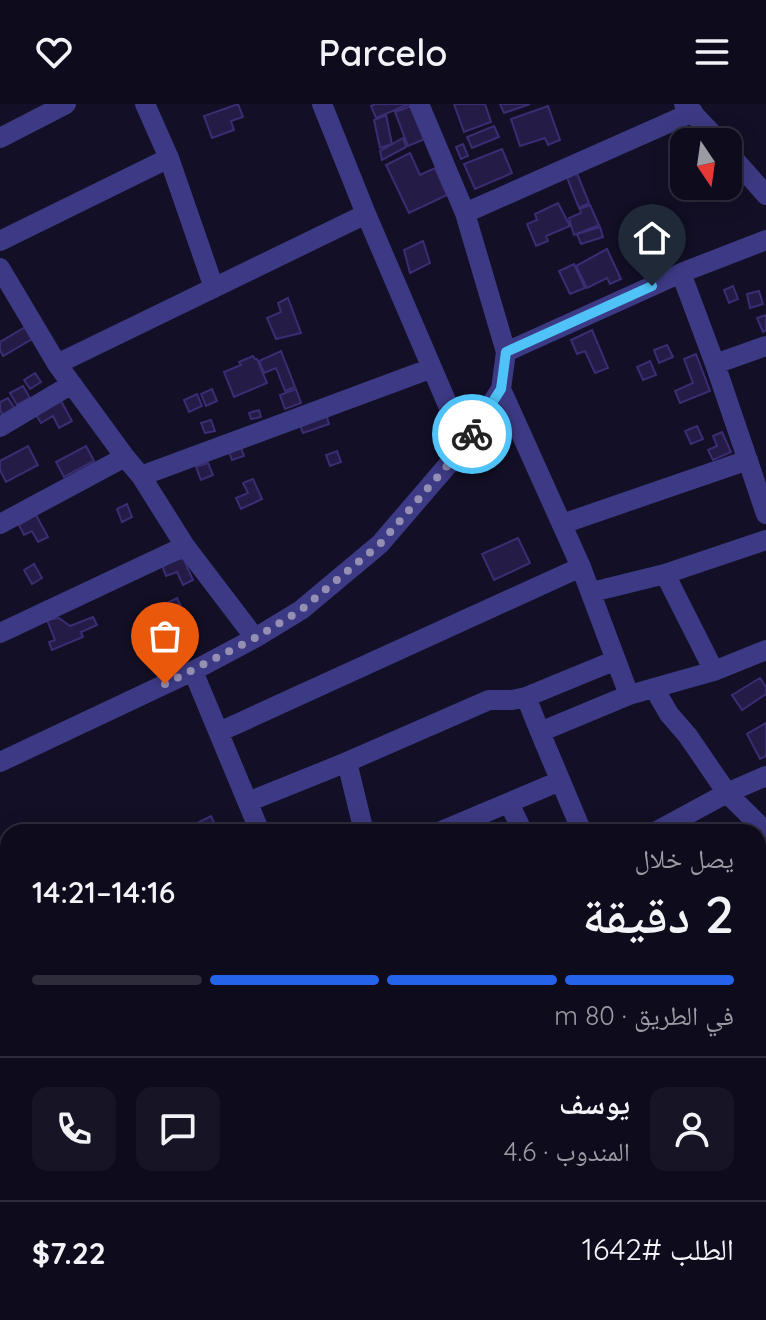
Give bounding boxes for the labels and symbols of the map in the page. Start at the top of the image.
north arrow [670,128,742,200]
pin [618,204,686,286]
courier [432,394,512,474]
pin [131,602,199,684]

